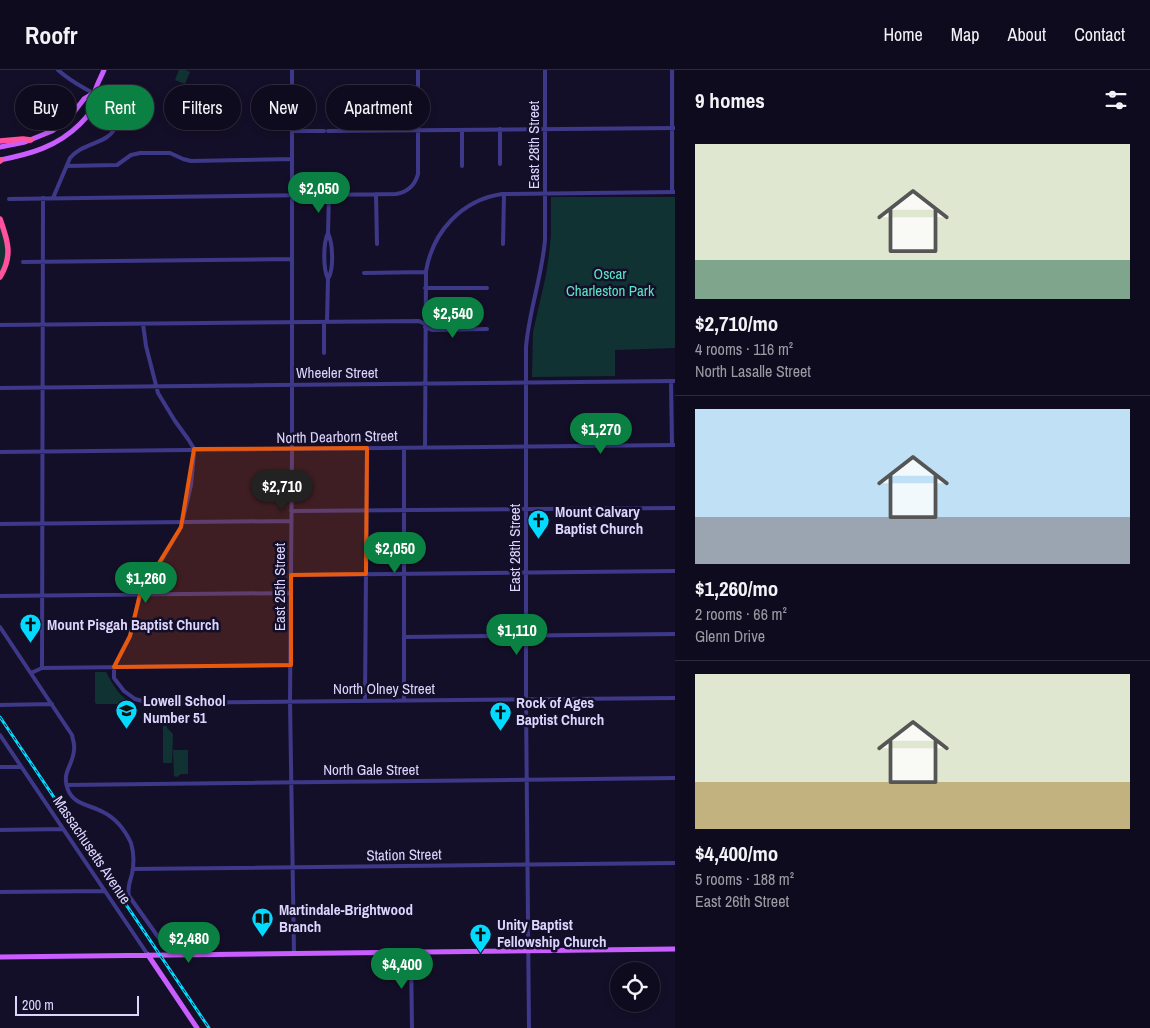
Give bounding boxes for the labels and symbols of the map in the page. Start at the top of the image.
street label: East 28th Street [523,100,544,189]
pin: $2,050 [278,172,360,214]
park label: Oscar Charleston Park [566,263,655,301]
pin: $2,540 [412,296,494,339]
street label: Wheeler Street [296,362,379,383]
pin: $1,270 [560,412,642,455]
street label: North Dearborn Street [276,425,398,448]
pin: $2,710 [241,470,323,512]
place label: Mount Calvary Baptist Church [555,501,643,539]
street label: East 28th Street [504,503,525,592]
church icon: Mount Calvary Baptist Church [527,509,551,540]
pin: $2,050 [354,532,436,574]
street label: East 25th Street [269,542,290,631]
pin: $1,260 [105,562,187,604]
church icon: Mount Pisgah Baptist Church [19,613,43,644]
place label: Mount Pisgah Baptist Church [47,614,219,635]
pin: $1,110 [476,614,558,656]
street label: North Olney Street [333,678,436,699]
place label: Lowell School Number 51 [143,690,226,728]
place label: Rock of Ages Baptist Church [516,692,604,730]
school or university icon: Lowell School Number 51 [115,698,139,729]
church icon: Rock of Ages Baptist Church [488,700,512,731]
street label: North Gale Street [323,759,419,780]
street label: Massachusetts Avenue [48,791,137,908]
street label: Station Street [366,843,442,866]
place label: Martindale-Brightwood Branch [279,899,413,937]
library icon: Martindale-Brightwood Branch [251,907,275,938]
place label: Unity Baptist Fellowship Church [497,914,606,952]
pin: $2,480 [148,922,230,964]
church icon: Unity Baptist Fellowship Church [469,922,493,953]
pin: $4,400 [361,948,443,990]
scale bar [15,993,139,1016]

